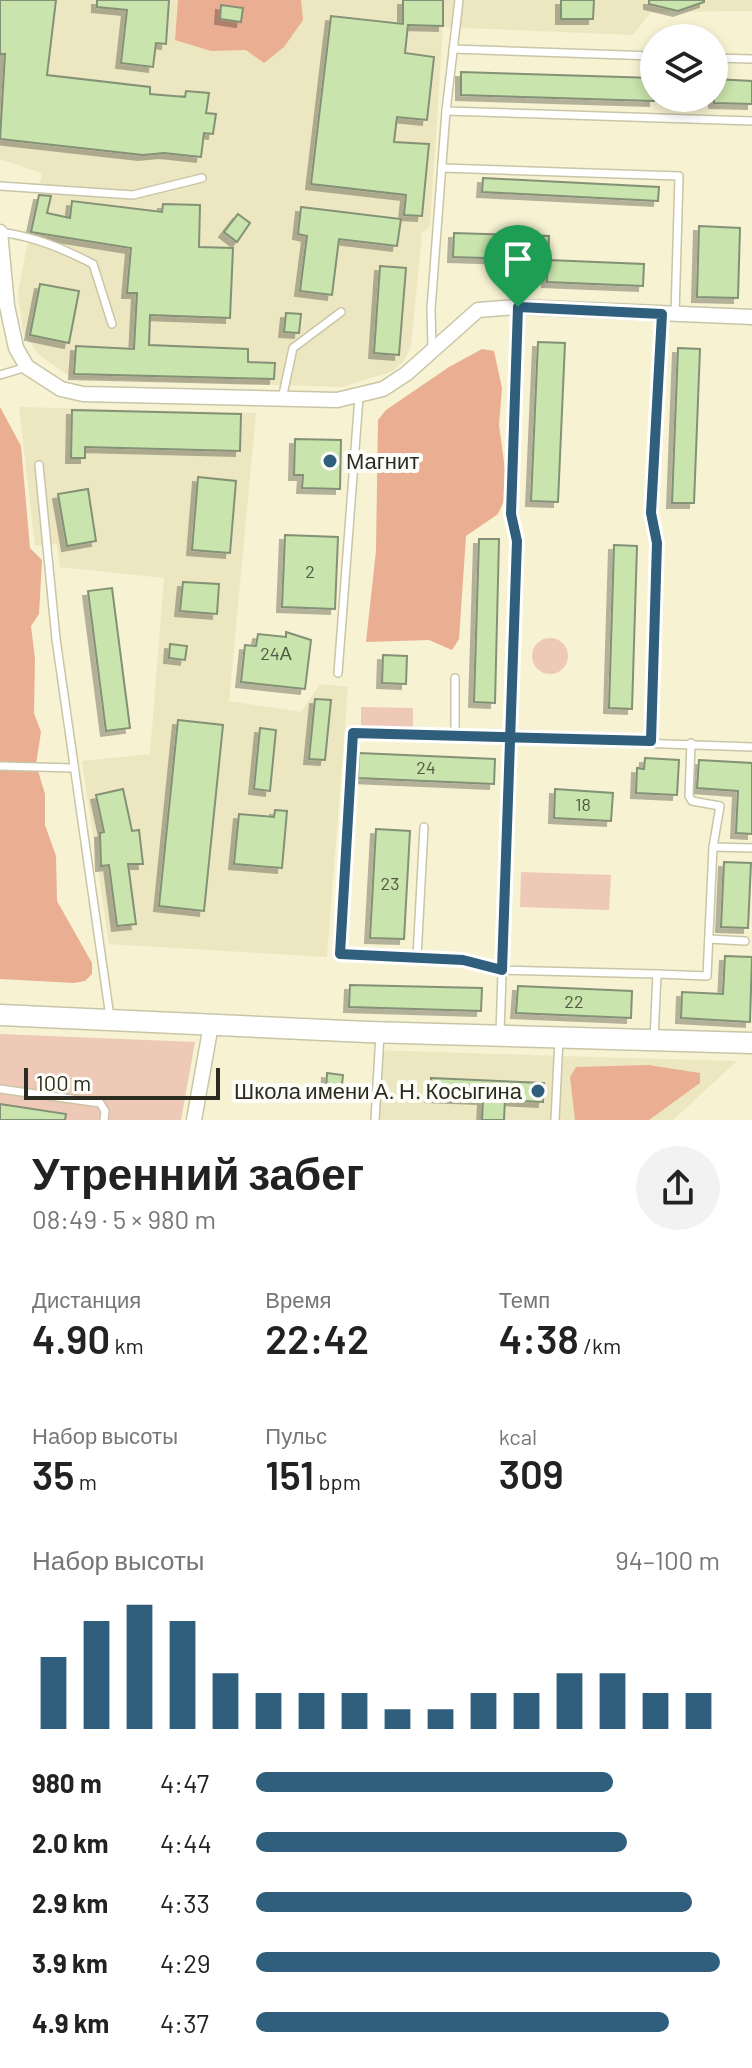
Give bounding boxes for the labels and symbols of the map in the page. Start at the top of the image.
pin [484,225,552,307]
place label: Магнит [346,447,419,473]
marker: Магнит [321,452,339,470]
house number: 2 [305,560,315,582]
house number: 24А [260,642,292,664]
house number: 24 [416,756,436,778]
house number: 18 [575,793,591,815]
house number: 23 [381,872,399,894]
house number: 22 [564,990,584,1012]
scale bar [24,1064,220,1100]
place label: Школа имени А. Н. Косыгина [234,1077,523,1103]
marker: Школа имени А. Н. Косыгина [529,1082,547,1100]

